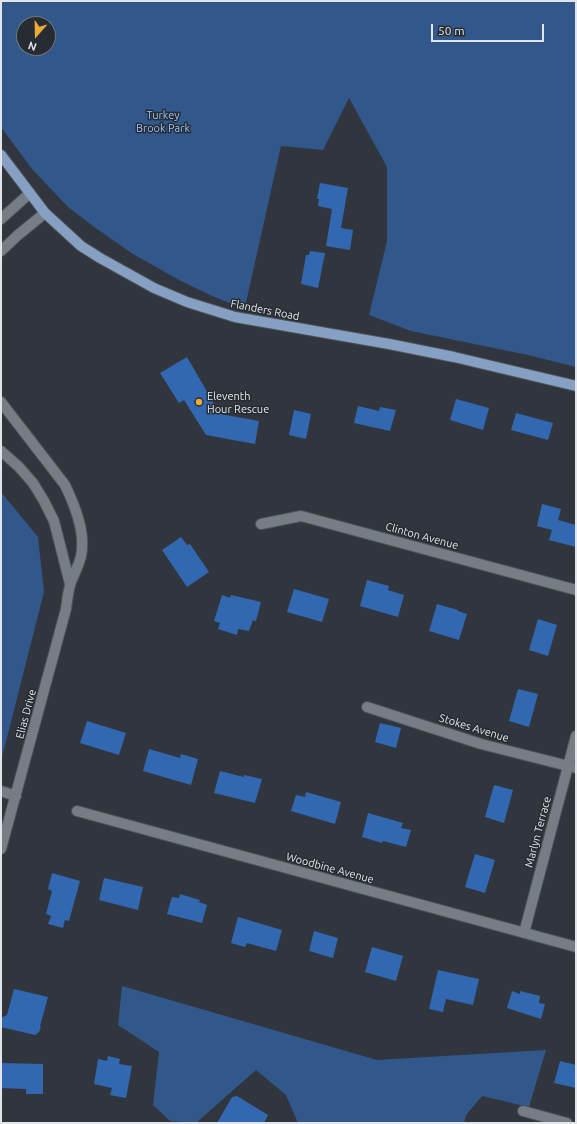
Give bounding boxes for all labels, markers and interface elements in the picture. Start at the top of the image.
north arrow [16,16,56,56]
scale bar [433,16,546,42]
text: 50 m [438,24,465,37]
text: N [26,39,38,53]
park label: Turkey Brook Park [136,108,190,134]
street label: Flanders Road [229,297,301,323]
place label: Eleventh Hour Rescue [207,389,269,415]
marker: Eleventh Hour Rescue [194,397,204,407]
street label: Clinton Avenue [384,520,460,552]
street label: Elias Drive [13,688,39,740]
street label: Stokes Avenue [438,711,510,745]
street label: Marlyn Terrace [522,795,554,869]
street label: Woodbine Avenue [285,850,375,886]

